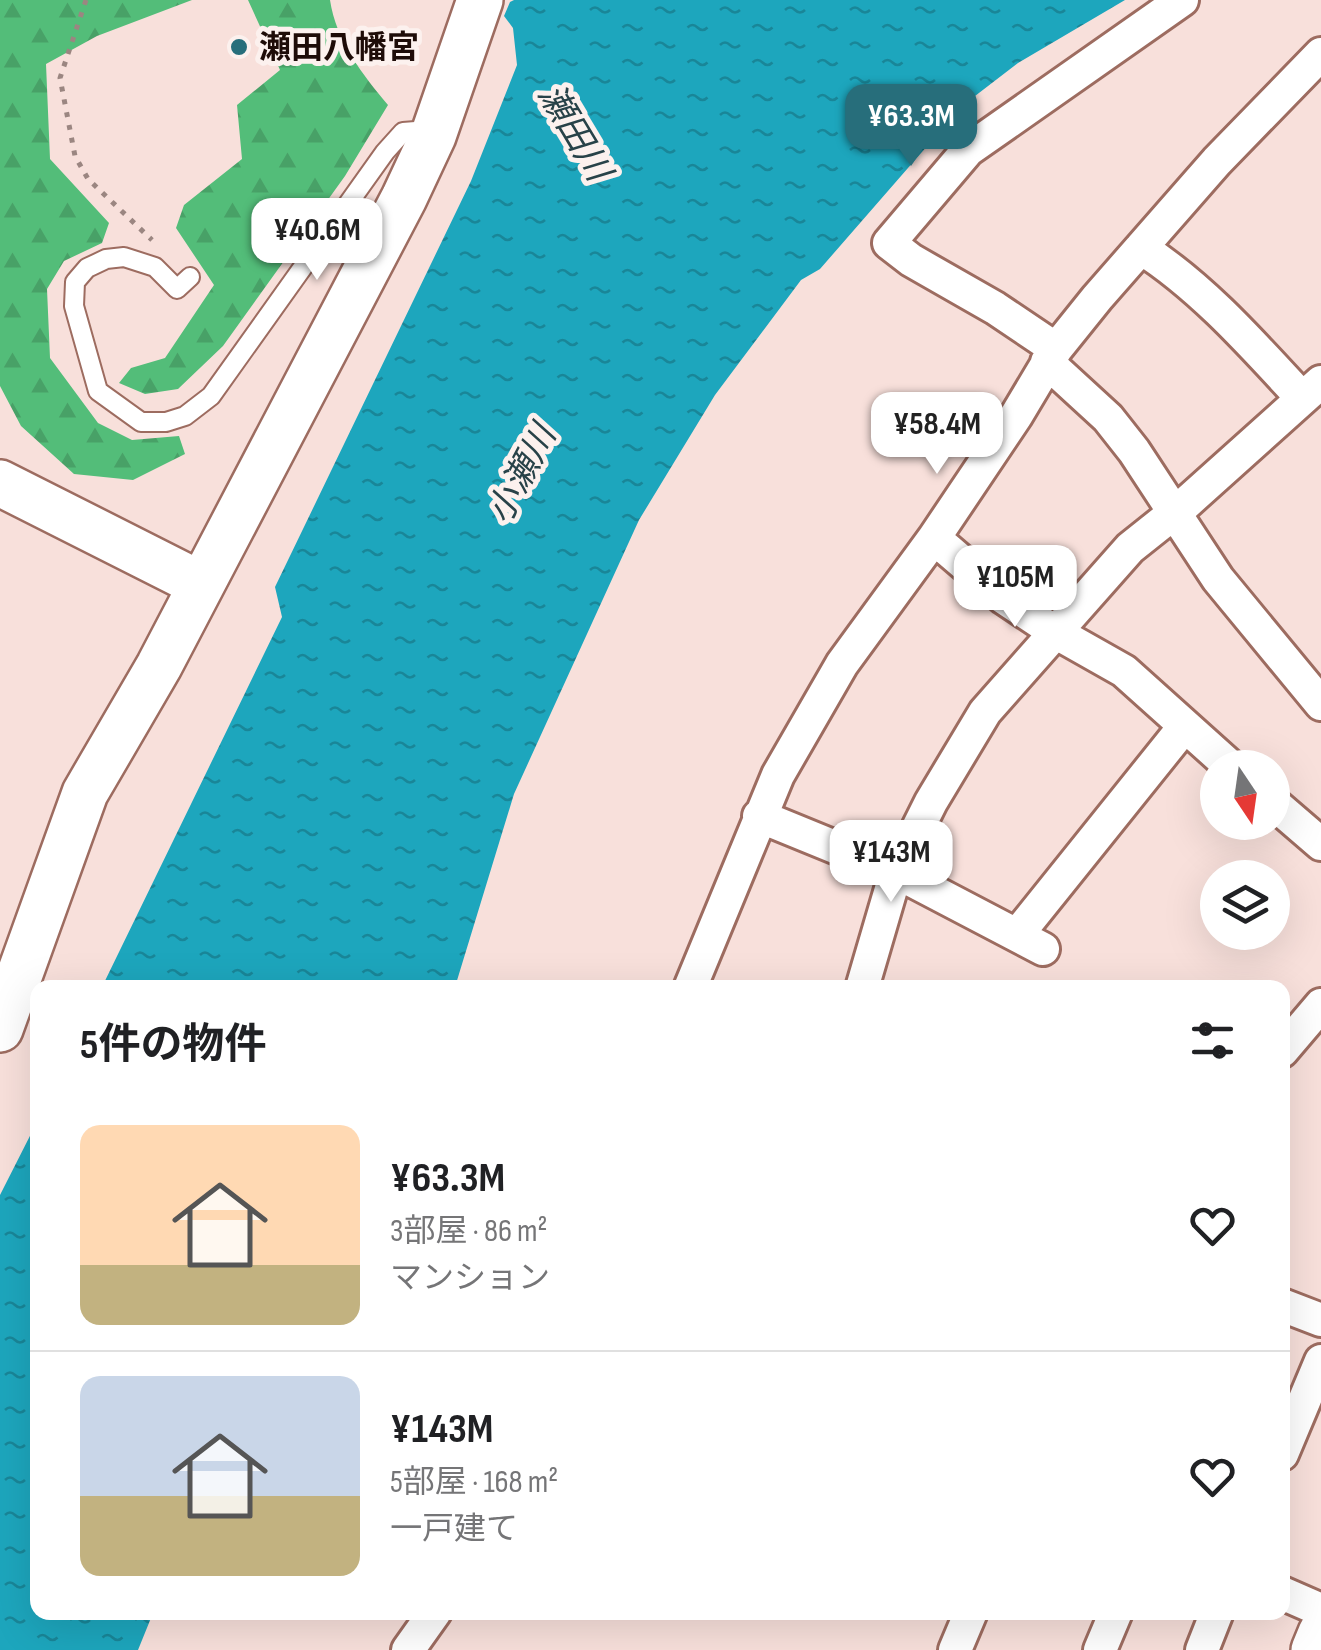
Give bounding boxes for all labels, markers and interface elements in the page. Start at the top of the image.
place label: 瀬田八幡宮 [259,29,419,68]
marker: 瀬田八幡宮 [228,36,250,58]
water label: 瀬田川 [528,77,621,192]
pin: ¥63.3M [830,84,992,169]
text: ¥63.3M [867,97,955,136]
pin: ¥40.6M [236,198,398,283]
text: ¥40.6M [273,211,361,250]
pin: ¥58.4M [856,392,1018,477]
text: ¥58.4M [893,405,981,444]
water label: 小瀬川 [479,415,568,531]
pin: ¥105M [945,545,1085,630]
text: ¥105M [976,558,1054,597]
north arrow [1200,750,1290,840]
map controls [1200,750,1290,950]
pin: ¥143M [821,820,961,905]
text: ¥143M [852,833,930,872]
button: layers [1200,860,1290,950]
icon: filters [1185,1013,1240,1068]
text: 5件の物件 [80,1020,266,1071]
text: ¥63.3M [390,1153,505,1204]
icon: home [160,1165,280,1285]
icon: heart [1185,1198,1240,1253]
text: 3部屋 · 86 m² [390,1212,548,1251]
text: マンション [390,1259,550,1298]
text: ¥143M [390,1404,493,1455]
icon: home [160,1416,280,1536]
icon: heart [1185,1449,1240,1504]
text: 5部屋 · 168 m² [390,1463,558,1502]
text: 一戸建て [390,1510,518,1549]

